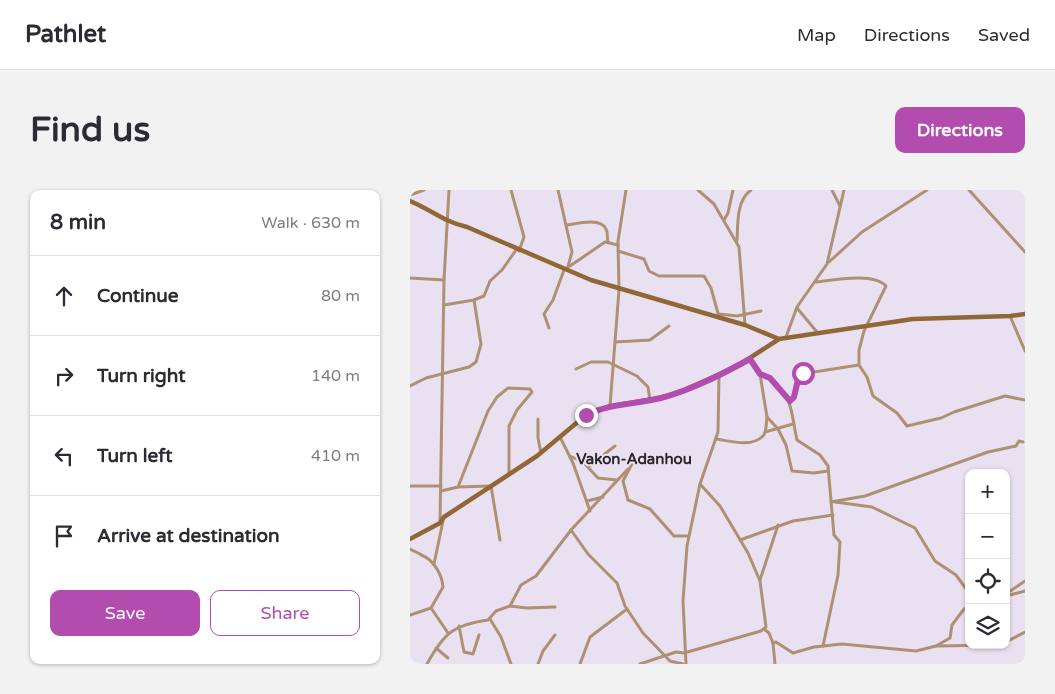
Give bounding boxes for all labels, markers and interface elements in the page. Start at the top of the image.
text: Pathlet [25,20,106,49]
text: Map [797,24,836,46]
text: Directions [864,24,950,46]
text: Saved [978,24,1030,46]
button: Directions [895,107,1025,153]
text: Find us [30,109,150,151]
text: 8 min [50,210,106,235]
text: Walk · 630 m [261,213,360,233]
icon: ahead [50,282,78,310]
text: Continue [97,285,179,307]
text: 80 m [321,286,360,306]
icon: right [50,362,78,390]
route start [792,362,815,385]
text: Turn right [97,365,185,387]
text: 140 m [311,366,360,386]
route end [575,404,598,427]
icon: left [50,442,78,470]
text: Turn left [97,445,173,467]
text: 410 m [311,446,360,466]
district label: Vakon-Adanhou [576,450,692,468]
map controls [965,469,1010,649]
button: + [965,469,1010,514]
button: − [965,514,1010,559]
icon: arrive [50,522,78,550]
text: Arrive at destination [97,525,280,547]
button: locate [965,559,1010,604]
button: Save [50,590,200,636]
button: Share [210,590,360,636]
button: layers [965,604,1010,649]

